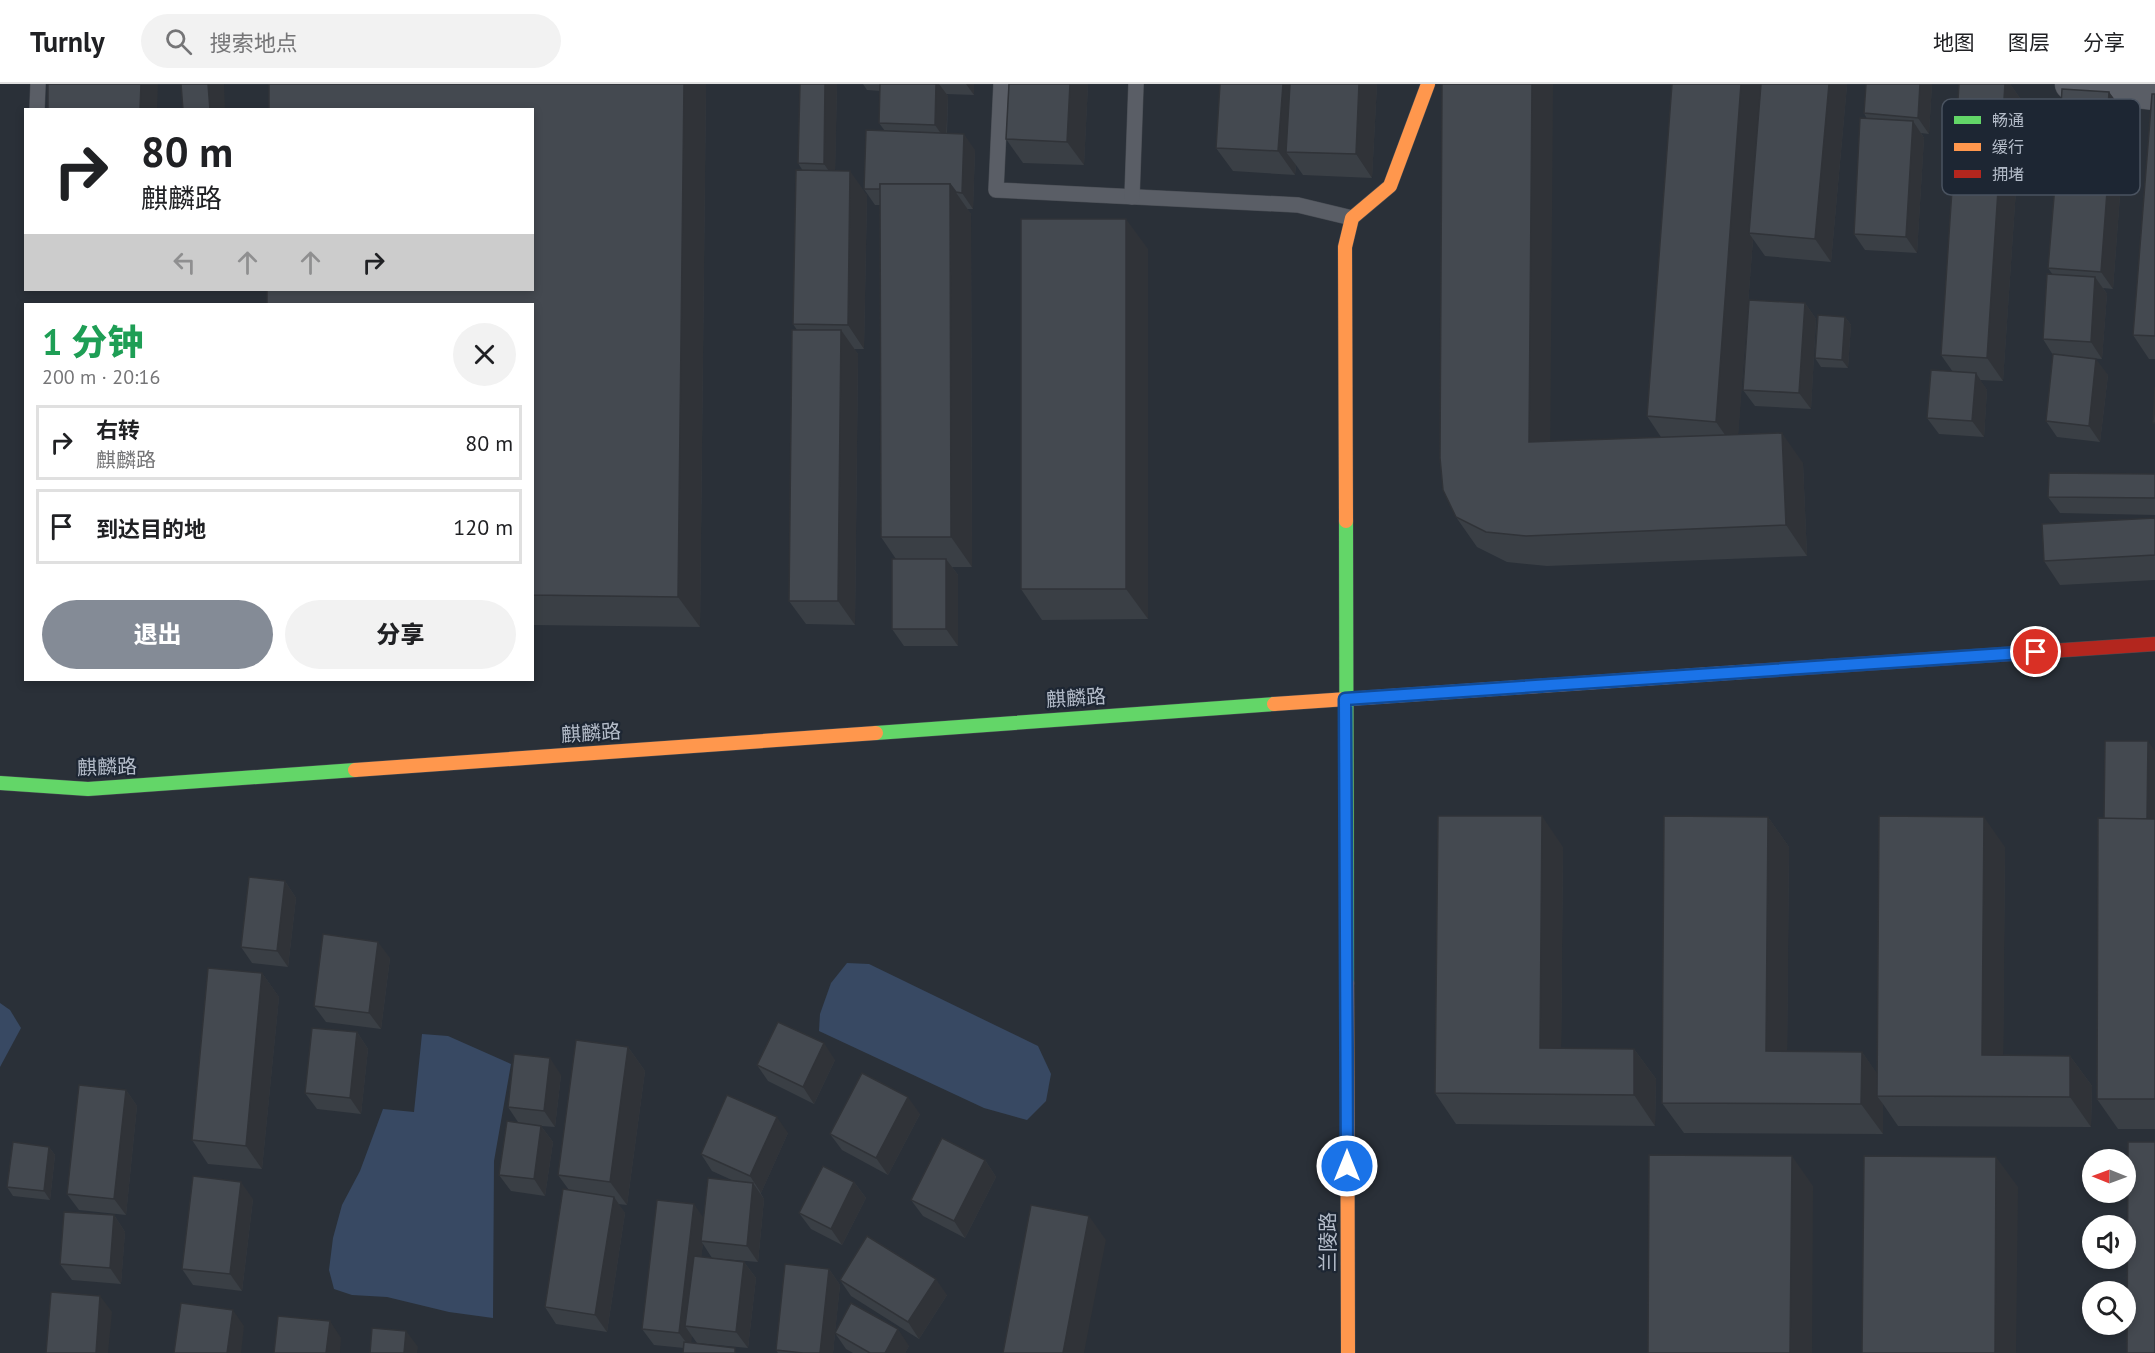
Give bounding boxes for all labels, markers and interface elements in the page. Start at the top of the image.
search box [141,14,561,68]
text: Turnly [30,23,105,60]
icon: search [162,25,195,58]
text: 搜索地点 [210,29,298,57]
text: 地图 [1933,29,1975,56]
text: 图层 [2008,29,2050,56]
text: 分享 [2083,29,2125,56]
legend [1942,99,2140,195]
text: 畅通 [1992,110,2024,130]
text: 80 m [141,124,233,179]
icon: right [42,132,120,210]
text: 缓行 [1992,137,2024,157]
text: 拥堵 [1992,164,2024,184]
text: 麒麟路 [141,181,222,215]
icon: left [168,246,201,279]
icon: ahead [231,246,264,279]
icon: ahead [294,246,327,279]
icon: right [357,246,390,279]
text: 1 分钟 [42,318,144,365]
button: close [453,323,516,386]
text: 200 m · 20:16 [42,364,160,390]
text: 右转 [96,416,140,444]
icon: right [45,426,78,459]
text: 80 m [465,429,513,457]
text: 麒麟路 [96,447,156,473]
icon: arrive [45,510,78,543]
text: 120 m [453,513,513,541]
text: 到达目的地 [96,515,206,543]
button: 退出 [42,600,273,669]
button: 分享 [285,600,516,669]
pin [2010,626,2061,677]
icon: arrive [2019,635,2052,668]
street label: 麒麟路 [1045,683,1107,713]
street label: 麒麟路 [560,718,622,748]
street label: 麒麟路 [77,753,137,781]
position arrow [1315,1134,1379,1198]
north arrow [2082,1149,2136,1203]
map controls [2082,1149,2136,1335]
street label: 兰陵路 [1315,1212,1341,1272]
button: sound [2082,1215,2136,1269]
button: search [2082,1281,2136,1335]

